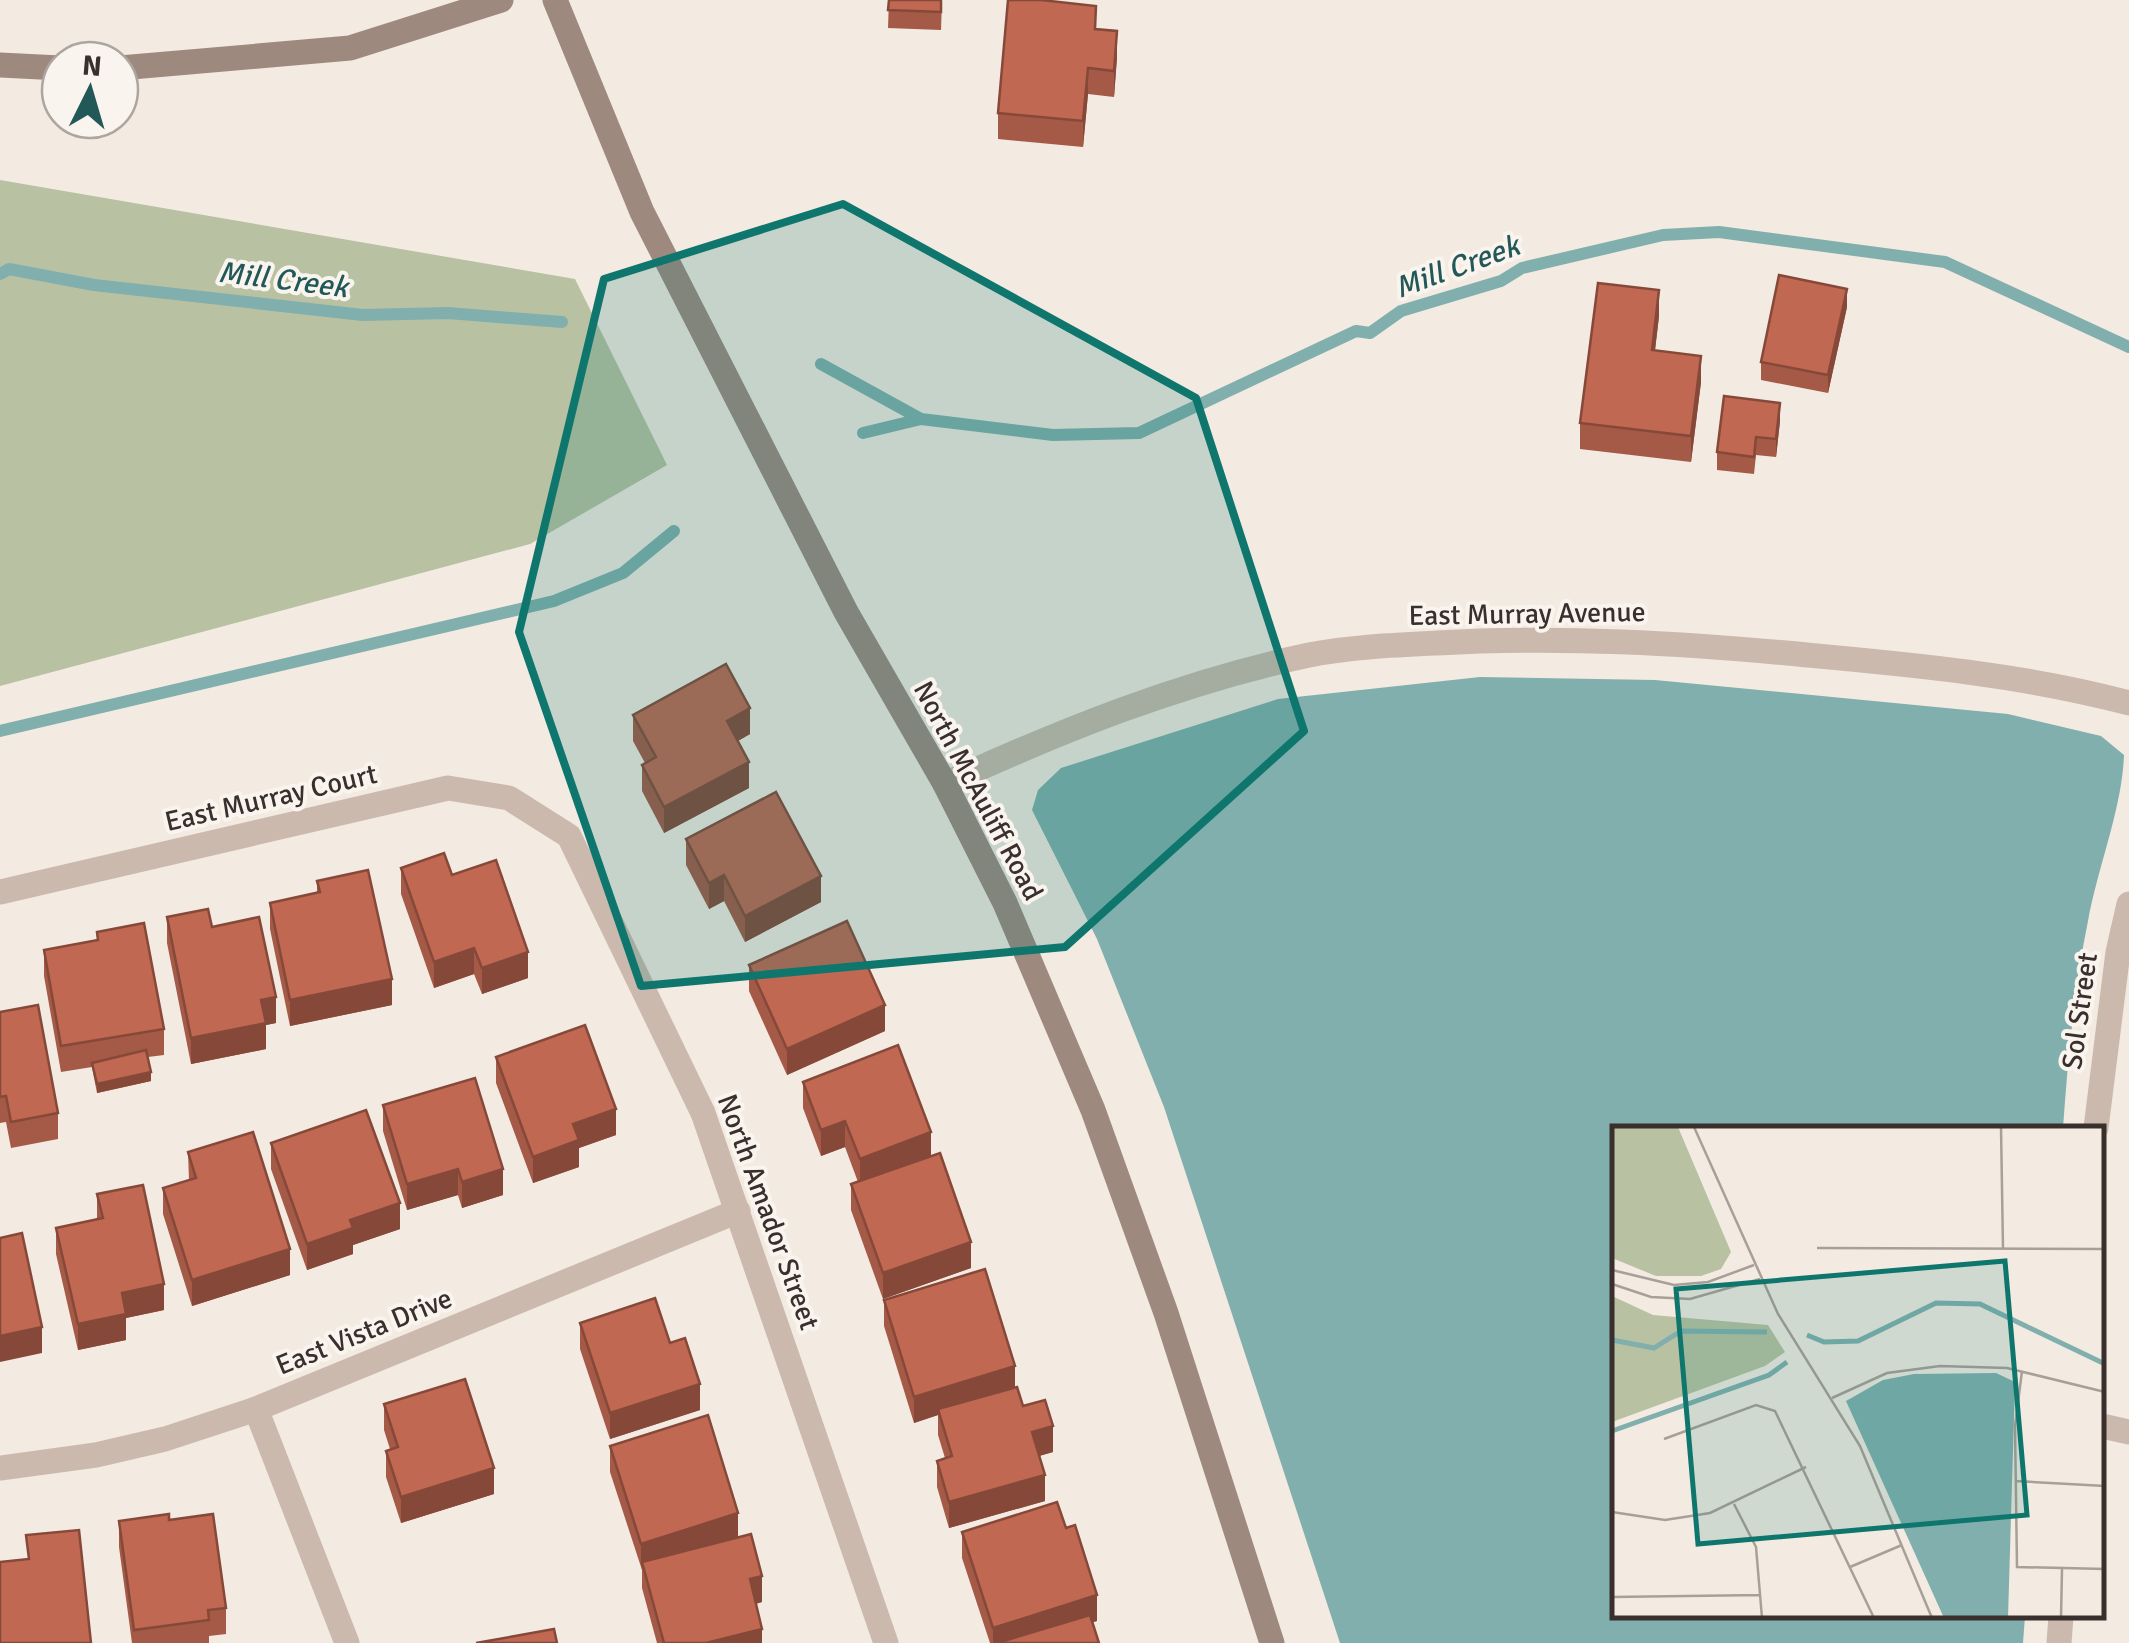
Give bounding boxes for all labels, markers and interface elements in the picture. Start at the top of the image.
north arrow [40,40,140,140]
text: N [81,48,103,84]
water label: Mill Creek [1390,226,1527,307]
water label: Mill Creek [216,254,353,307]
street label: East Murray Avenue [1408,595,1646,633]
street label: North McAuliff Road [906,676,1050,906]
street label: East Murray Court [162,757,381,839]
street label: Sol Street [2055,950,2105,1072]
street label: North Amador Street [710,1090,826,1335]
inset map [1612,1126,2104,1618]
street label: East Vista Drive [271,1281,457,1383]

